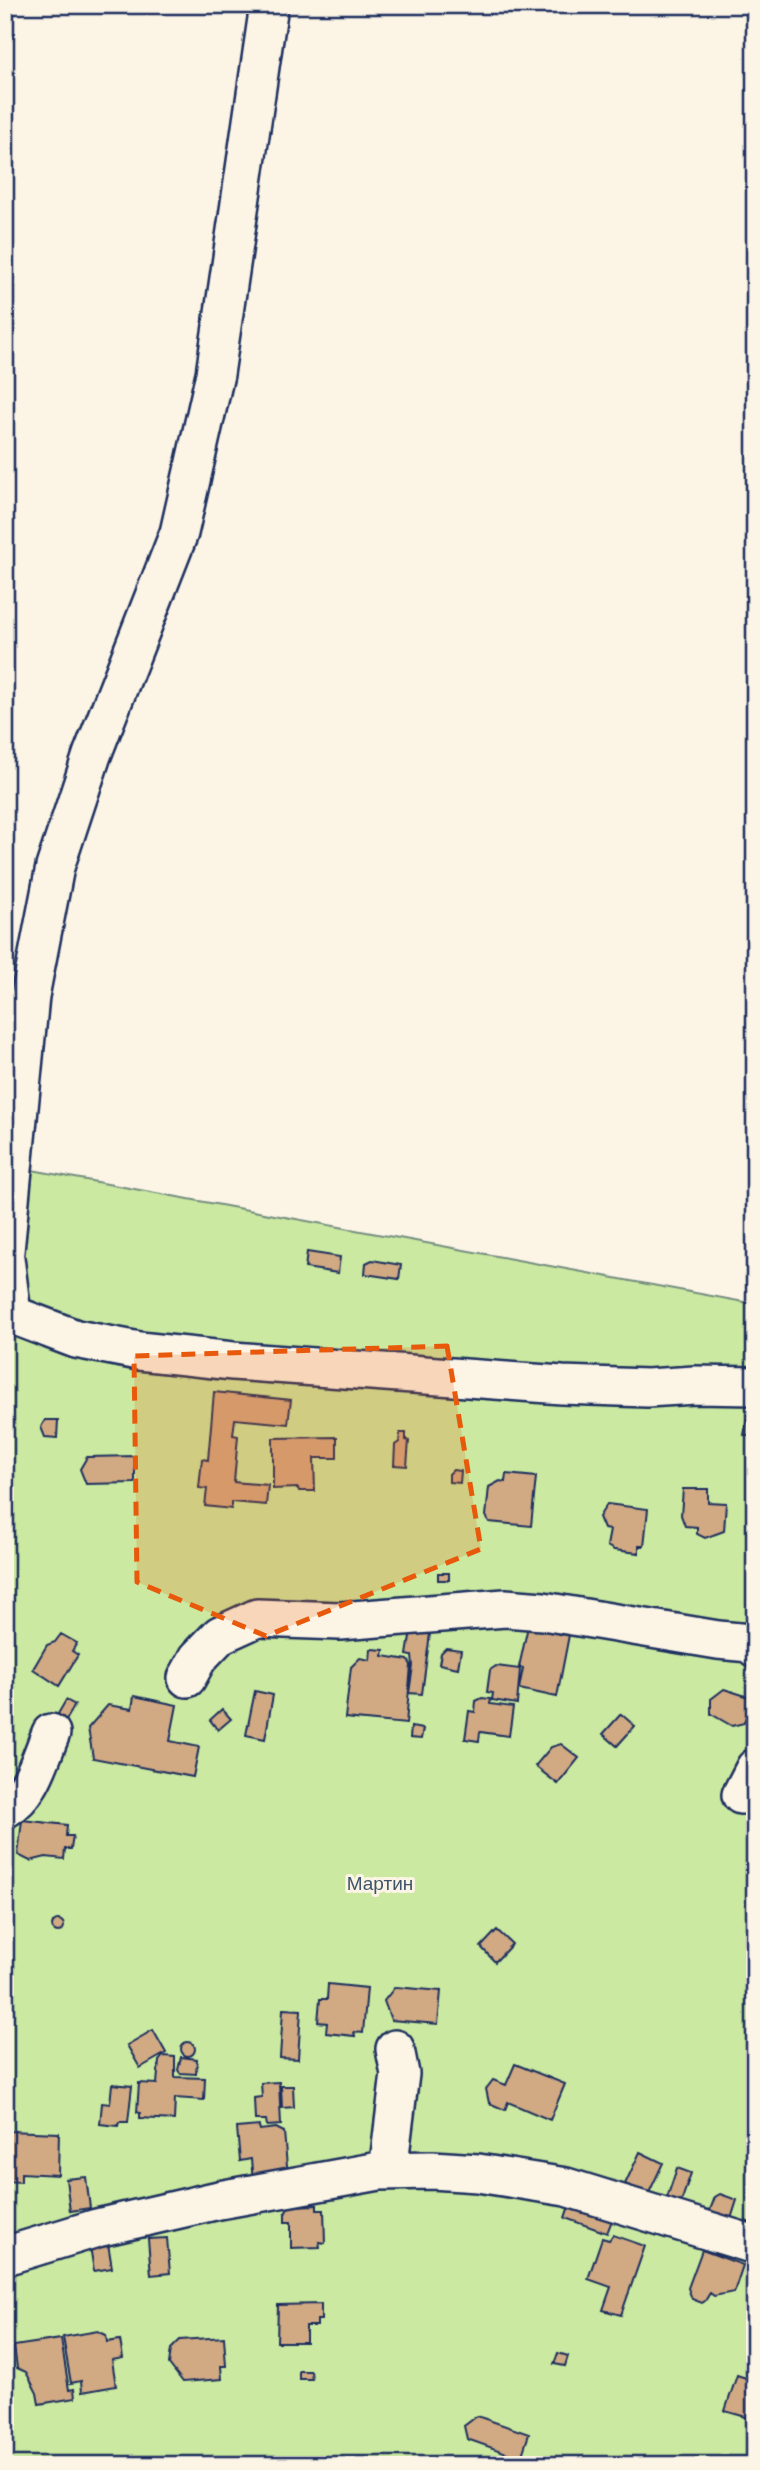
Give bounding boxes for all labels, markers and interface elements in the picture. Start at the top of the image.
park label: Мартин [347,1871,413,1898]

